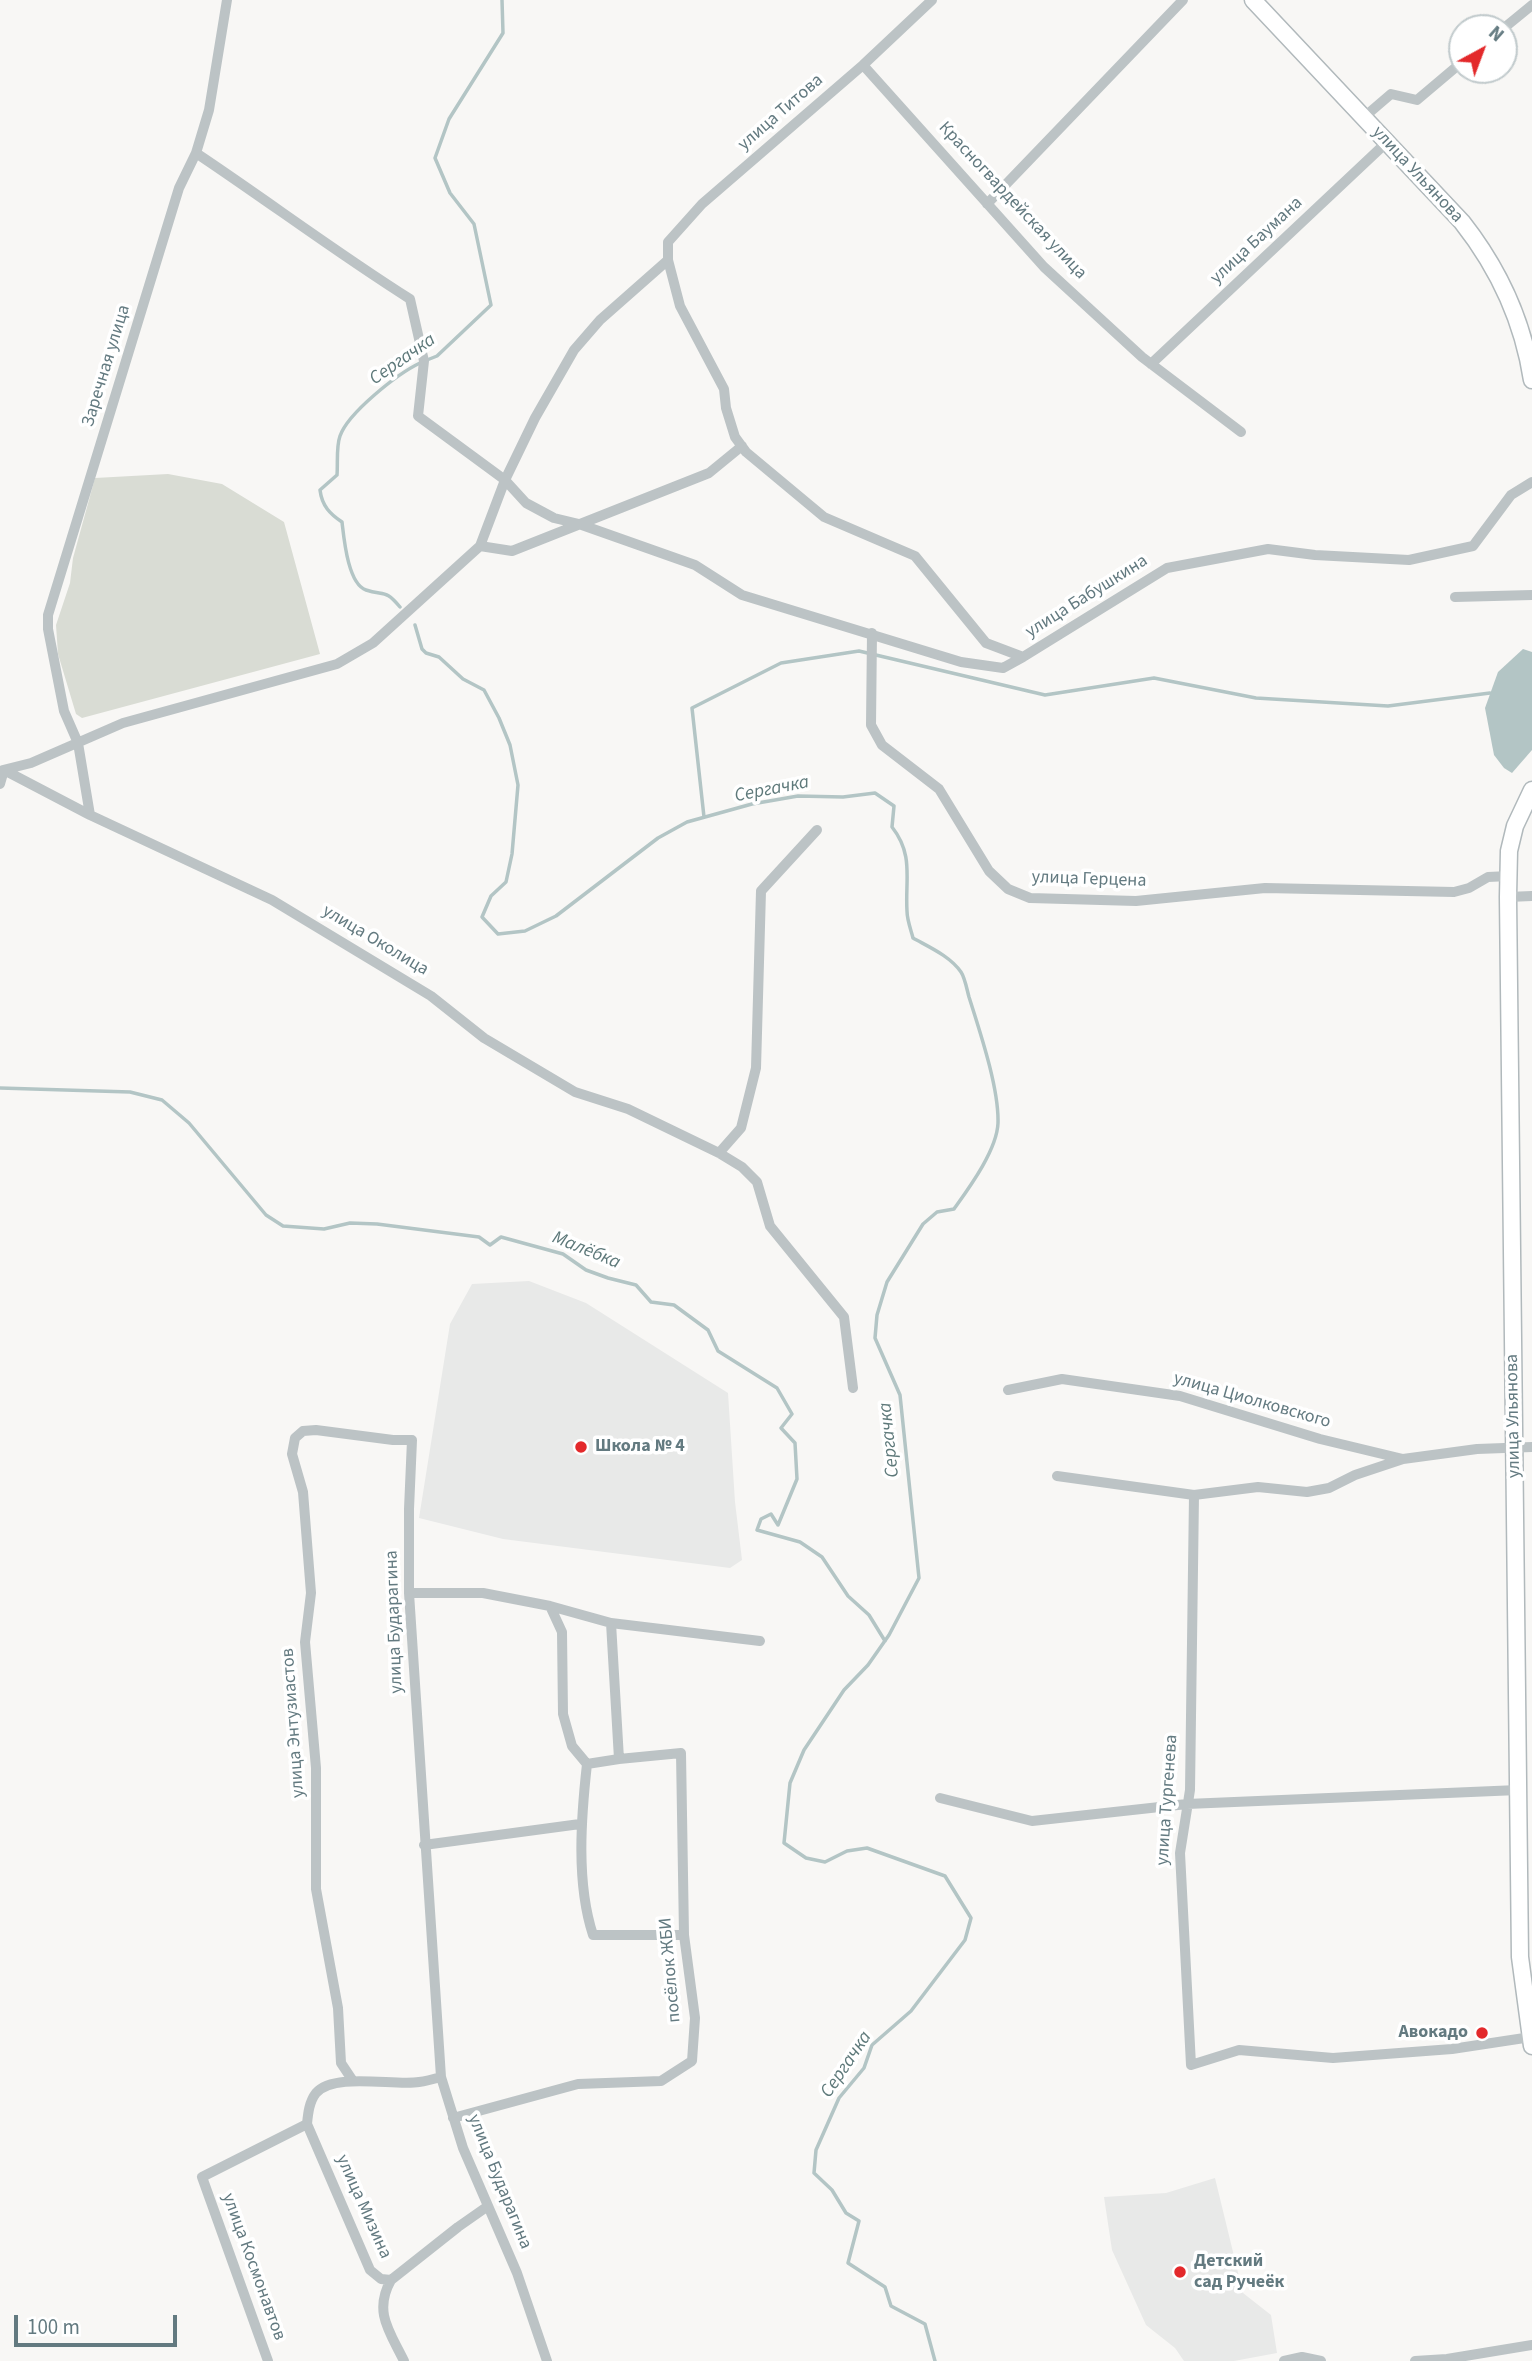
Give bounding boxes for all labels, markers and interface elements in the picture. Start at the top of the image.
north arrow [1448,14,1518,84]
text: N [1482,20,1509,49]
street label: улица Титова [734,70,828,156]
street label: Красногвардейская улица [933,118,1091,284]
street label: улица Ульянова [1367,122,1467,228]
street label: улица Баумана [1206,193,1308,289]
street label: Заречная улица [78,302,136,430]
water label: Сергачка [366,329,440,391]
street label: улица Бабушкина [1022,551,1152,643]
water label: Сергачка [733,772,811,808]
street label: улица Герцена [1031,867,1147,893]
street label: улица Околица [318,901,432,981]
water label: Малёбка [549,1227,623,1275]
street label: улица Ульянова [1502,1354,1526,1478]
street label: улица Циолковского [1171,1368,1333,1434]
water label: Сергачка [875,1401,905,1479]
place label: Школа № 4 [595,1436,685,1458]
marker: Школа № 4 [573,1439,589,1455]
street label: улица Бударагина [382,1550,408,1694]
street label: улица Энтузиастов [278,1647,310,1799]
street label: улица Тургенева [1153,1734,1183,1866]
street label: посёлок ЖБИ [656,1917,686,2023]
place label: Авокадо [1399,2022,1468,2044]
marker: Авокадо [1474,2025,1490,2041]
water label: Сергачка [816,2027,878,2103]
street label: улица Бударагина [462,2111,536,2253]
street label: улица Мизина [330,2152,396,2262]
street label: улица Космонавтов [216,2190,290,2344]
place label: Детский сад Ручеёк [1194,2251,1284,2294]
marker: Детский сад Ручеёк [1172,2264,1188,2280]
scale bar [18,2302,180,2346]
text: 100 m [27,2312,80,2342]

